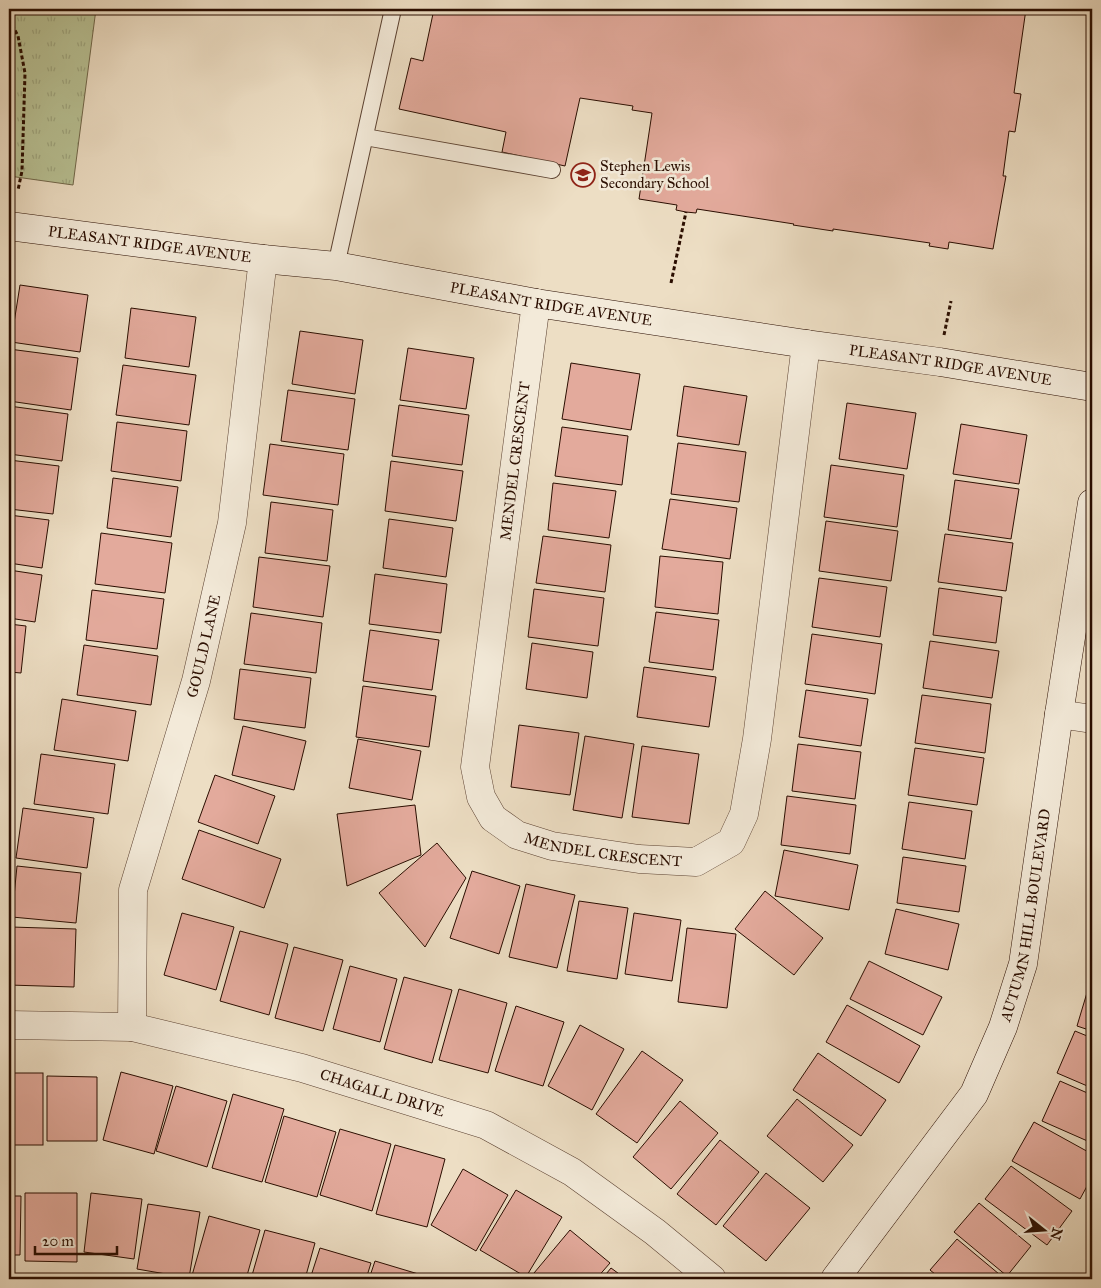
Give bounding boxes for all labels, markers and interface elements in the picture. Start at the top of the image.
place label: Stephen Lewis Secondary School [600,157,710,192]
school or university icon: Stephen Lewis Secondary School [570,162,596,188]
street label: PLEASANT RIDGE AVENUE [47,222,253,266]
street label: PLEASANT RIDGE AVENUE [449,278,654,330]
street label: PLEASANT RIDGE AVENUE [848,341,1053,389]
street label: MENDEL CRESCENT [496,381,534,541]
street label: GOULD LANE [182,593,224,700]
street label: AUTUMN HILL BOULEVARD [996,807,1054,1025]
street label: MENDEL CRESCENT [522,829,683,870]
street label: CHAGALL DRIVE [318,1065,447,1121]
north arrow [1018,1206,1068,1256]
scale bar [35,1223,118,1255]
text: N [1046,1225,1066,1242]
text: 20 m [42,1232,74,1250]

